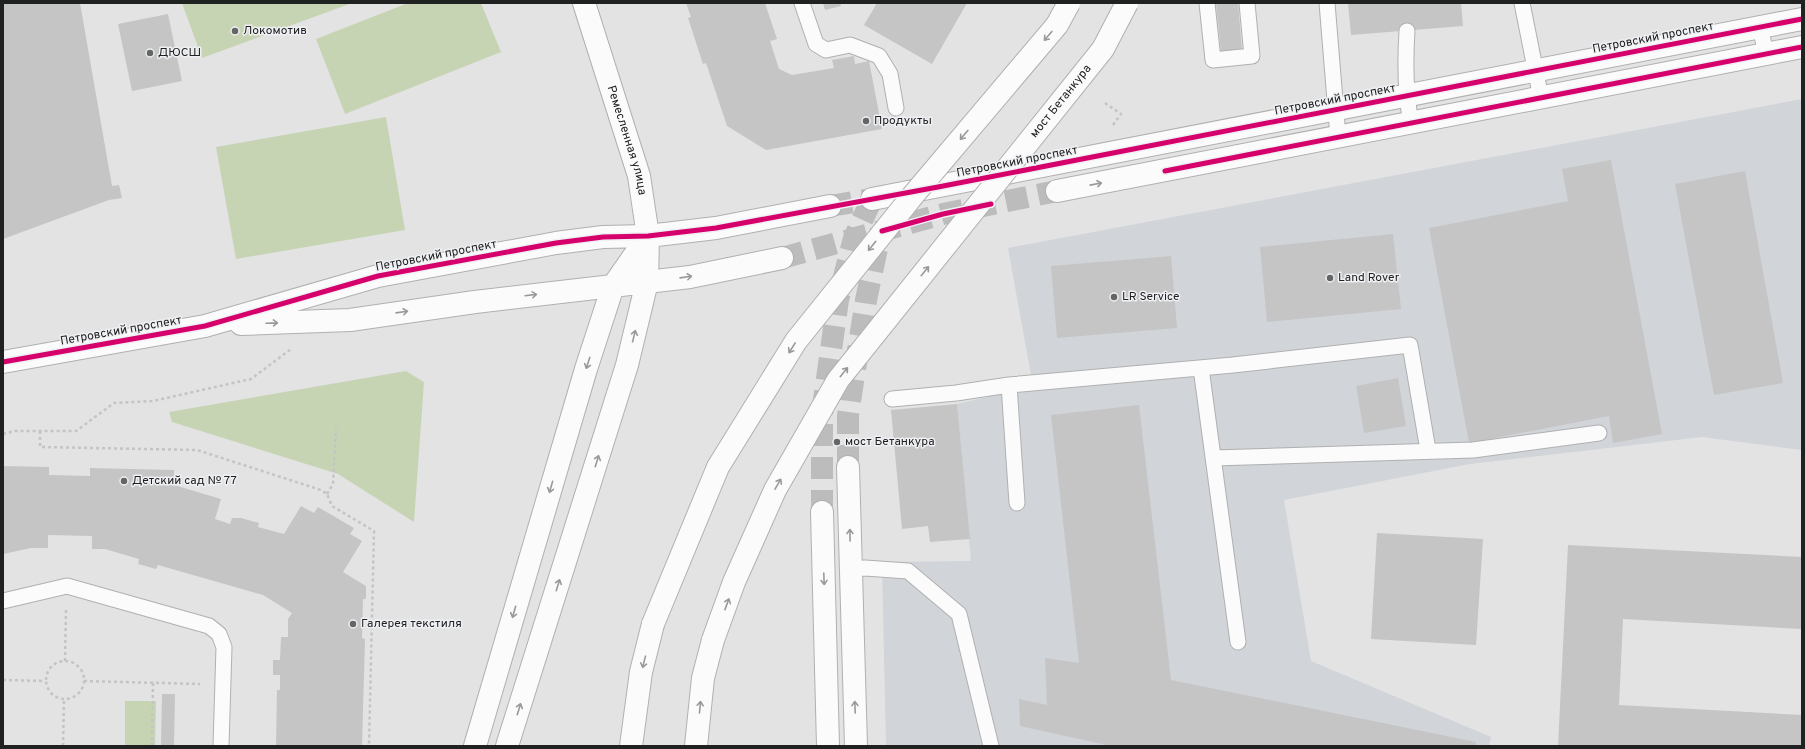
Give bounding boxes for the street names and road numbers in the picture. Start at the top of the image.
street label: Петровский проспект [1591,18,1716,58]
street label: мост Бетанкура [1027,61,1095,141]
street label: Петровский проспект [1273,80,1398,120]
street label: Ремесленная улица [603,84,650,196]
street label: Петровский проспект [955,142,1080,182]
street label: Петровский проспект [374,236,499,276]
street label: Петровский проспект [59,312,184,350]

